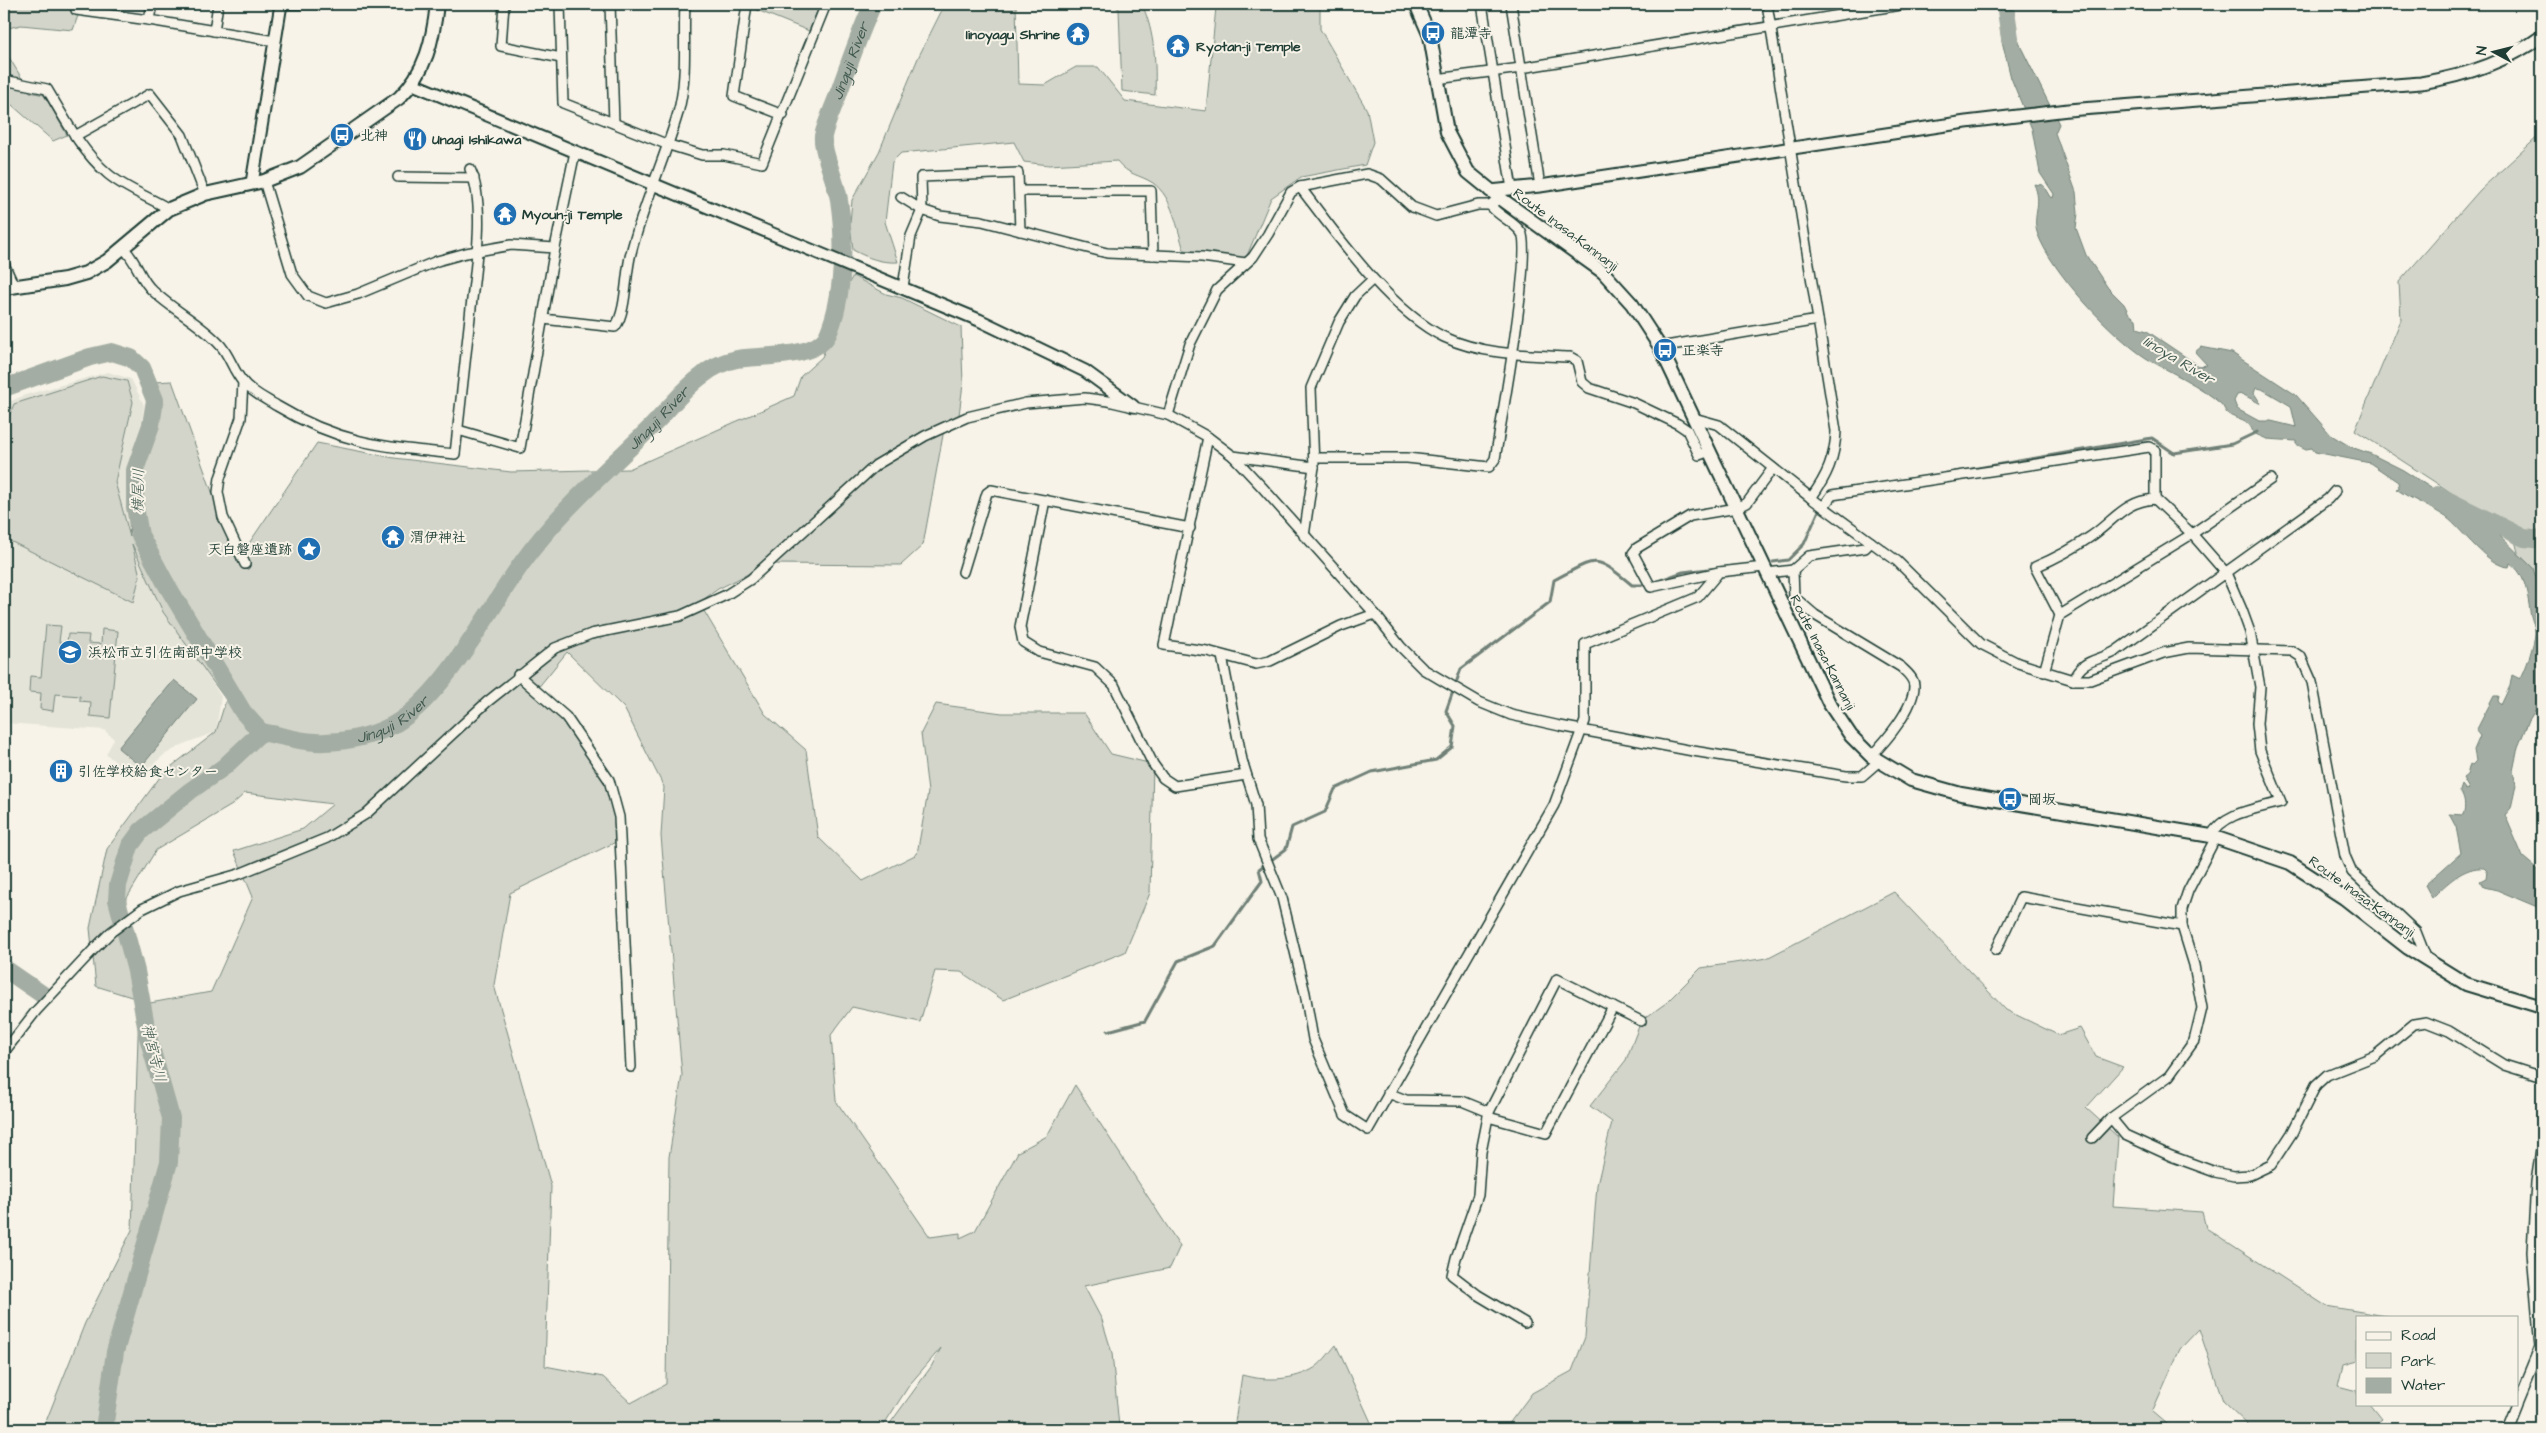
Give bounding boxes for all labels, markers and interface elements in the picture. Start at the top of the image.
water label: Jinguji River [827,18,875,103]
bus stop icon: 龍潭寺 [1420,20,1446,46]
temple icon: Iinoyagu Shrine [1065,21,1091,47]
place label: 龍潭寺 [1450,24,1492,44]
place label: Iinoyagu Shrine [966,25,1060,46]
north arrow [2468,28,2518,78]
temple icon: Ryotan-ji Temple [1165,33,1191,59]
place label: Ryotan-ji Temple [1196,37,1301,57]
text: N [2472,45,2493,56]
bus stop icon: 北神 [329,122,355,148]
place label: 北神 [360,126,388,146]
restaurant icon: Unagi Ishikawa [402,126,428,152]
place label: Unagi Ishikawa [432,130,522,151]
street label: Route Inasa-Kannanji [1509,184,1622,276]
temple icon: Myoun-ji Temple [492,201,518,227]
place label: Myoun-ji Temple [522,205,623,225]
water label: Iinoya River [2139,331,2220,392]
bus stop icon: 正楽寺 [1652,337,1678,363]
place label: 正楽寺 [1682,341,1724,361]
water label: Jinguji River [623,381,696,455]
water label: 横尾川 [128,468,149,514]
temple icon: 渭伊神社 [380,524,406,550]
place label: 渭伊神社 [410,528,466,548]
place icon: 天白磐座遺跡 [296,536,322,562]
place label: 天白磐座遺跡 [208,540,292,560]
street label: Route Inasa-Kannanji [1784,591,1860,714]
school or university icon: 浜松市立引佐南部中学校 [57,639,83,665]
place label: 浜松市立引佐南部中学校 [88,643,242,663]
water label: Jinguji River [354,690,435,749]
building icon: 引佐学校給食センター [48,758,74,784]
place label: 引佐学校給食センター [78,762,218,782]
bus stop icon: 岡坂 [1997,786,2023,812]
place label: 岡坂 [2028,790,2056,810]
street label: Route Inasa-Kannanji [2304,851,2419,942]
water label: 神宮寺川 [136,1021,171,1085]
legend [2356,1316,2518,1406]
text: Road [2401,1325,2436,1346]
text: Park [2401,1351,2436,1372]
text: Water [2401,1375,2445,1396]

